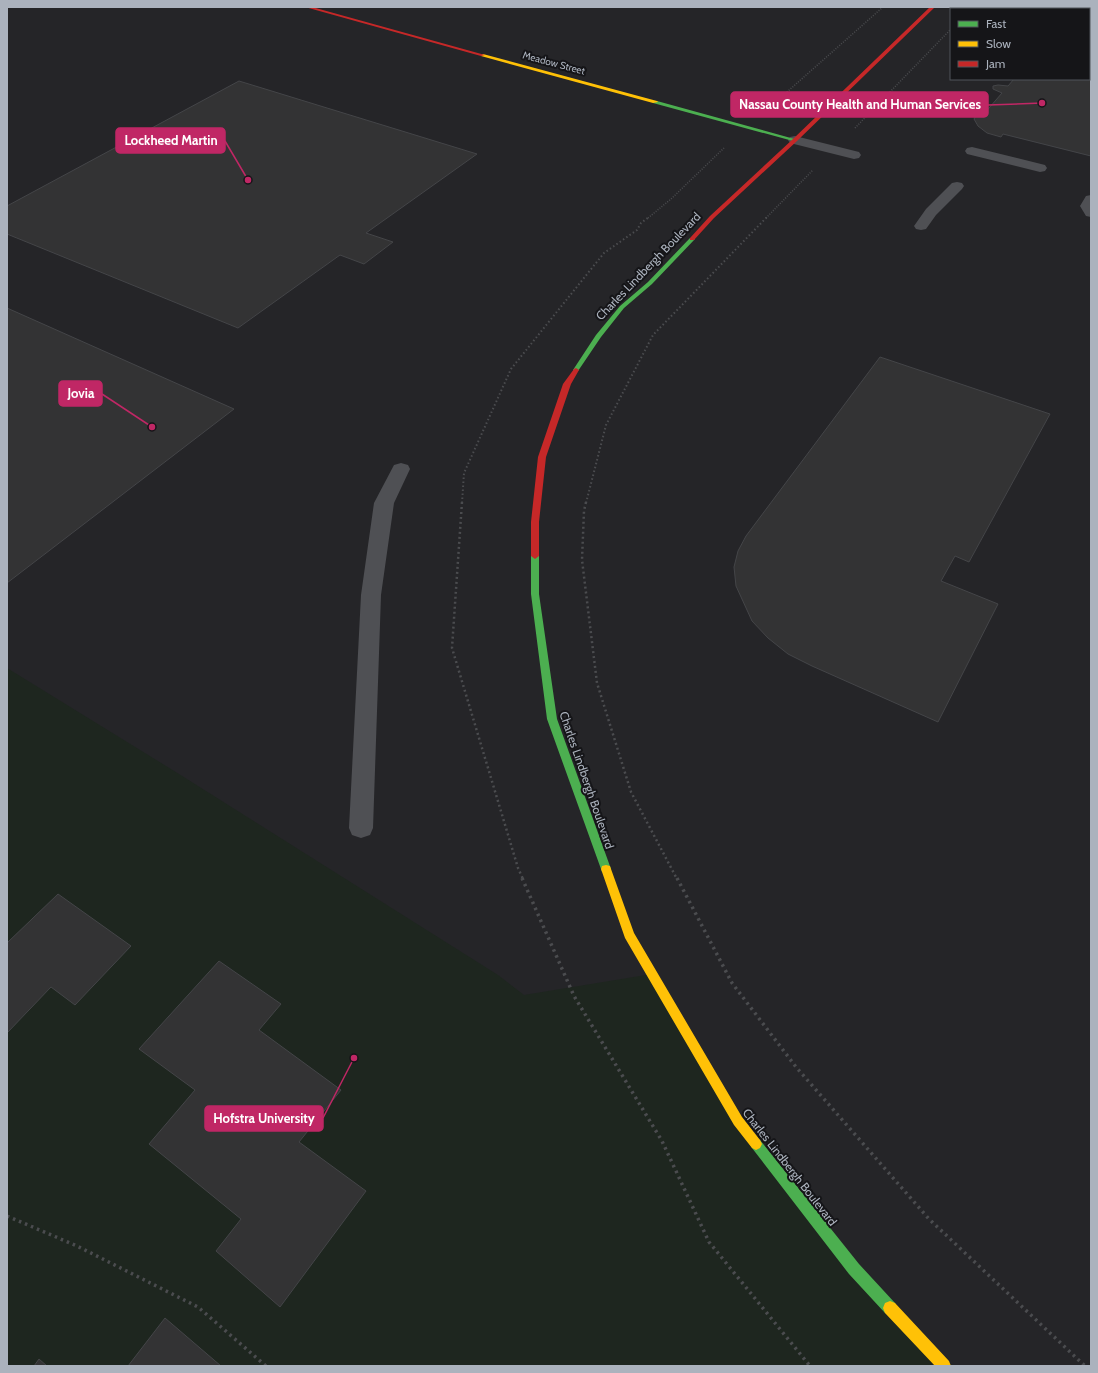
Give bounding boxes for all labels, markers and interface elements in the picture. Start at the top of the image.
legend [950,8,1090,80]
text: Fast [986,16,1006,31]
text: Slow [986,36,1011,51]
street label: Meadow Street [521,48,587,78]
text: Jam [985,56,1005,71]
callout: Nassau County Health and Human Services [731,92,988,117]
text: Nassau County Health and Human Services [739,96,981,112]
callout: Lockheed Martin [116,128,225,153]
text: Lockheed Martin [124,132,218,148]
street label: Charles Lindbergh Boulevard [592,209,704,323]
callout: Jovia [59,381,102,406]
text: Jovia [67,385,95,401]
street label: Charles Lindbergh Boulevard [556,709,618,851]
street label: Charles Lindbergh Boulevard [740,1105,840,1229]
callout: Hofstra University [205,1106,323,1131]
text: Hofstra University [213,1110,315,1126]

